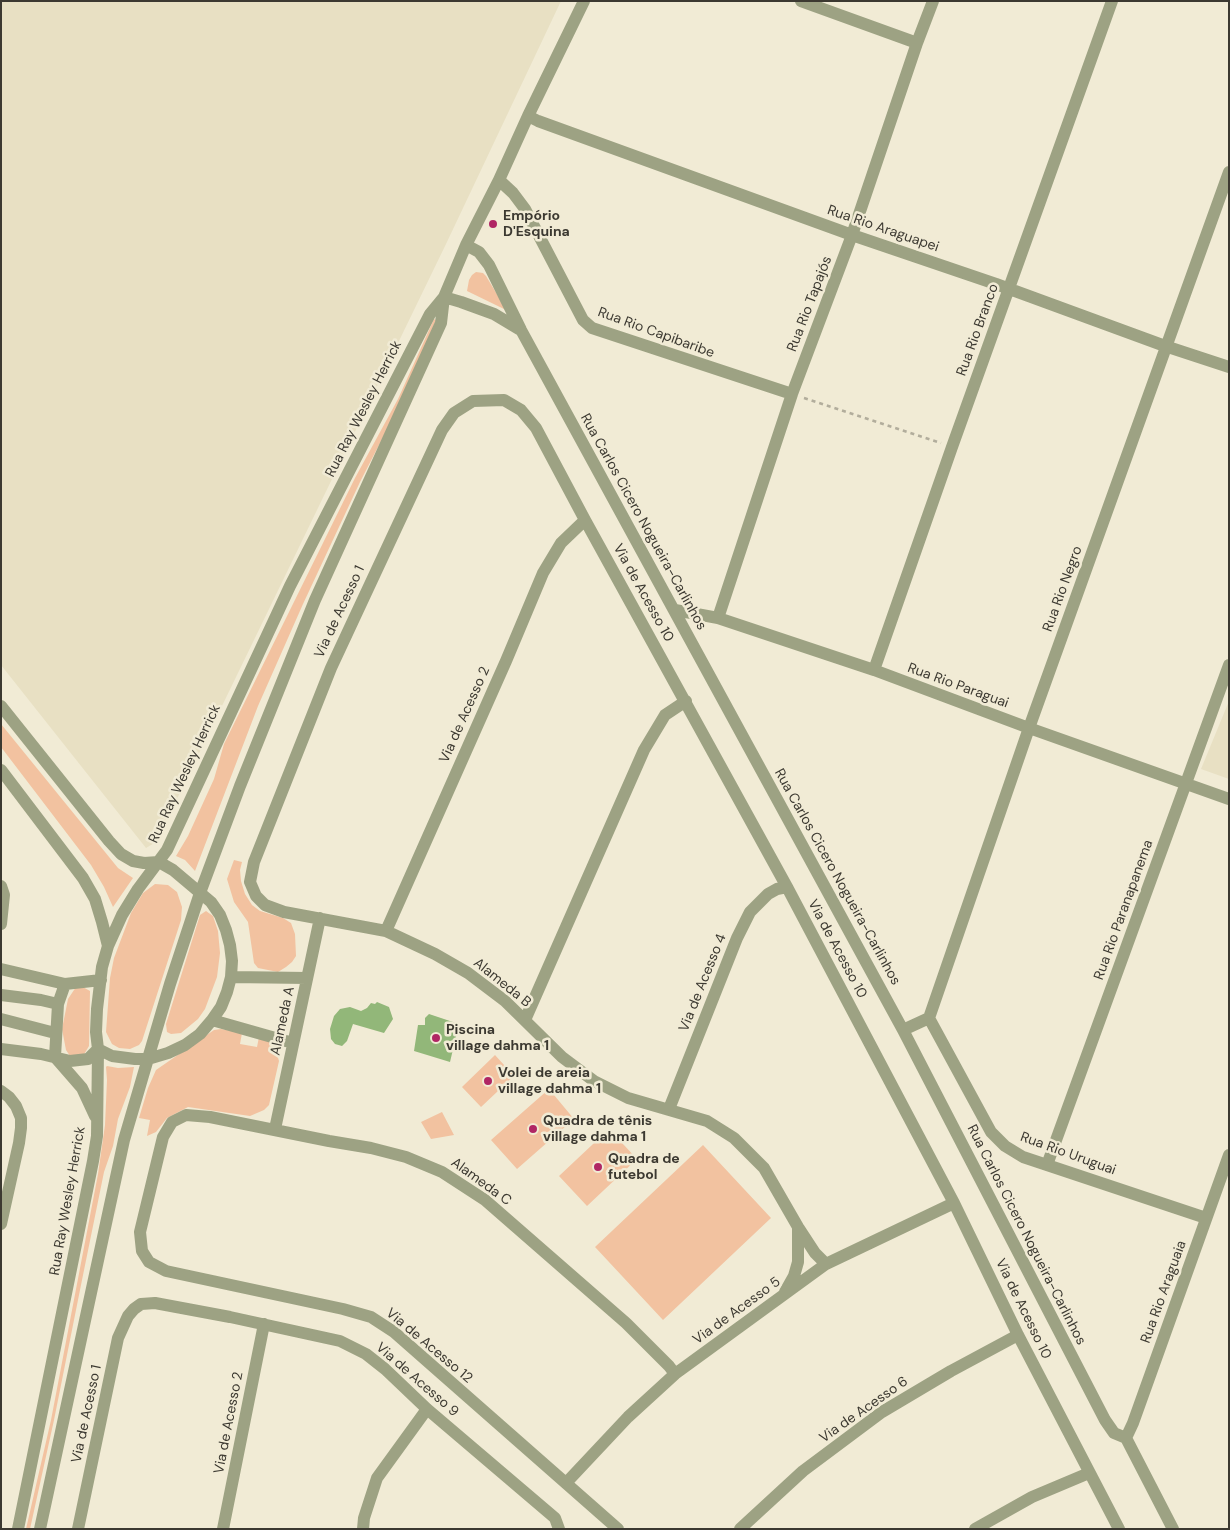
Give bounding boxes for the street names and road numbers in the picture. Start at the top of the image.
street label: Rua Rio Araguapei [825,202,941,256]
street label: Rua Rio Tapajós [784,254,836,354]
street label: Rua Rio Branco [954,282,1002,378]
street label: Rua Rio Capibaribe [595,304,717,362]
street label: Rua Ray Wesley Herrick [322,338,406,480]
street label: Rua Carlos Cicero Nogueira-Carlinhos [576,411,710,633]
street label: Via de Acesso 10 [609,541,677,645]
street label: Rua Rio Negro [1040,544,1086,634]
street label: Via de Acesso 1 [311,563,369,661]
street label: Rua Rio Paraguai [905,660,1011,712]
street label: Via de Acesso 2 [436,664,494,766]
street label: Rua Ray Wesley Herrick [145,702,225,846]
street label: Rua Carlos Cicero Nogueira-Carlinhos [770,766,904,988]
street label: Rua Rio Paranapanema [1091,838,1157,982]
street label: Via de Acesso 10 [804,897,870,1001]
street label: Via de Acesso 4 [676,932,730,1034]
street label: Alameda B [470,955,534,1011]
street label: Alameda A [268,985,298,1057]
street label: Rua Carlos Cicero Nogueira-Carlinhos [963,1122,1089,1348]
street label: Rua Ray Wesley Herrick [47,1125,89,1277]
street label: Rua Rio Uruguai [1018,1129,1118,1179]
street label: Alameda C [447,1154,515,1210]
street label: Rua Rio Araguaia [1138,1238,1190,1346]
street label: Via de Acesso 10 [991,1256,1055,1362]
street label: Via de Acesso 5 [690,1274,784,1348]
street label: Via de Acesso 12 [382,1305,476,1387]
street label: Via de Acesso 9 [372,1339,462,1421]
street label: Via de Acesso 1 [68,1363,106,1465]
street label: Via de Acesso 2 [211,1371,247,1475]
street label: Via de Acesso 6 [816,1373,912,1447]

